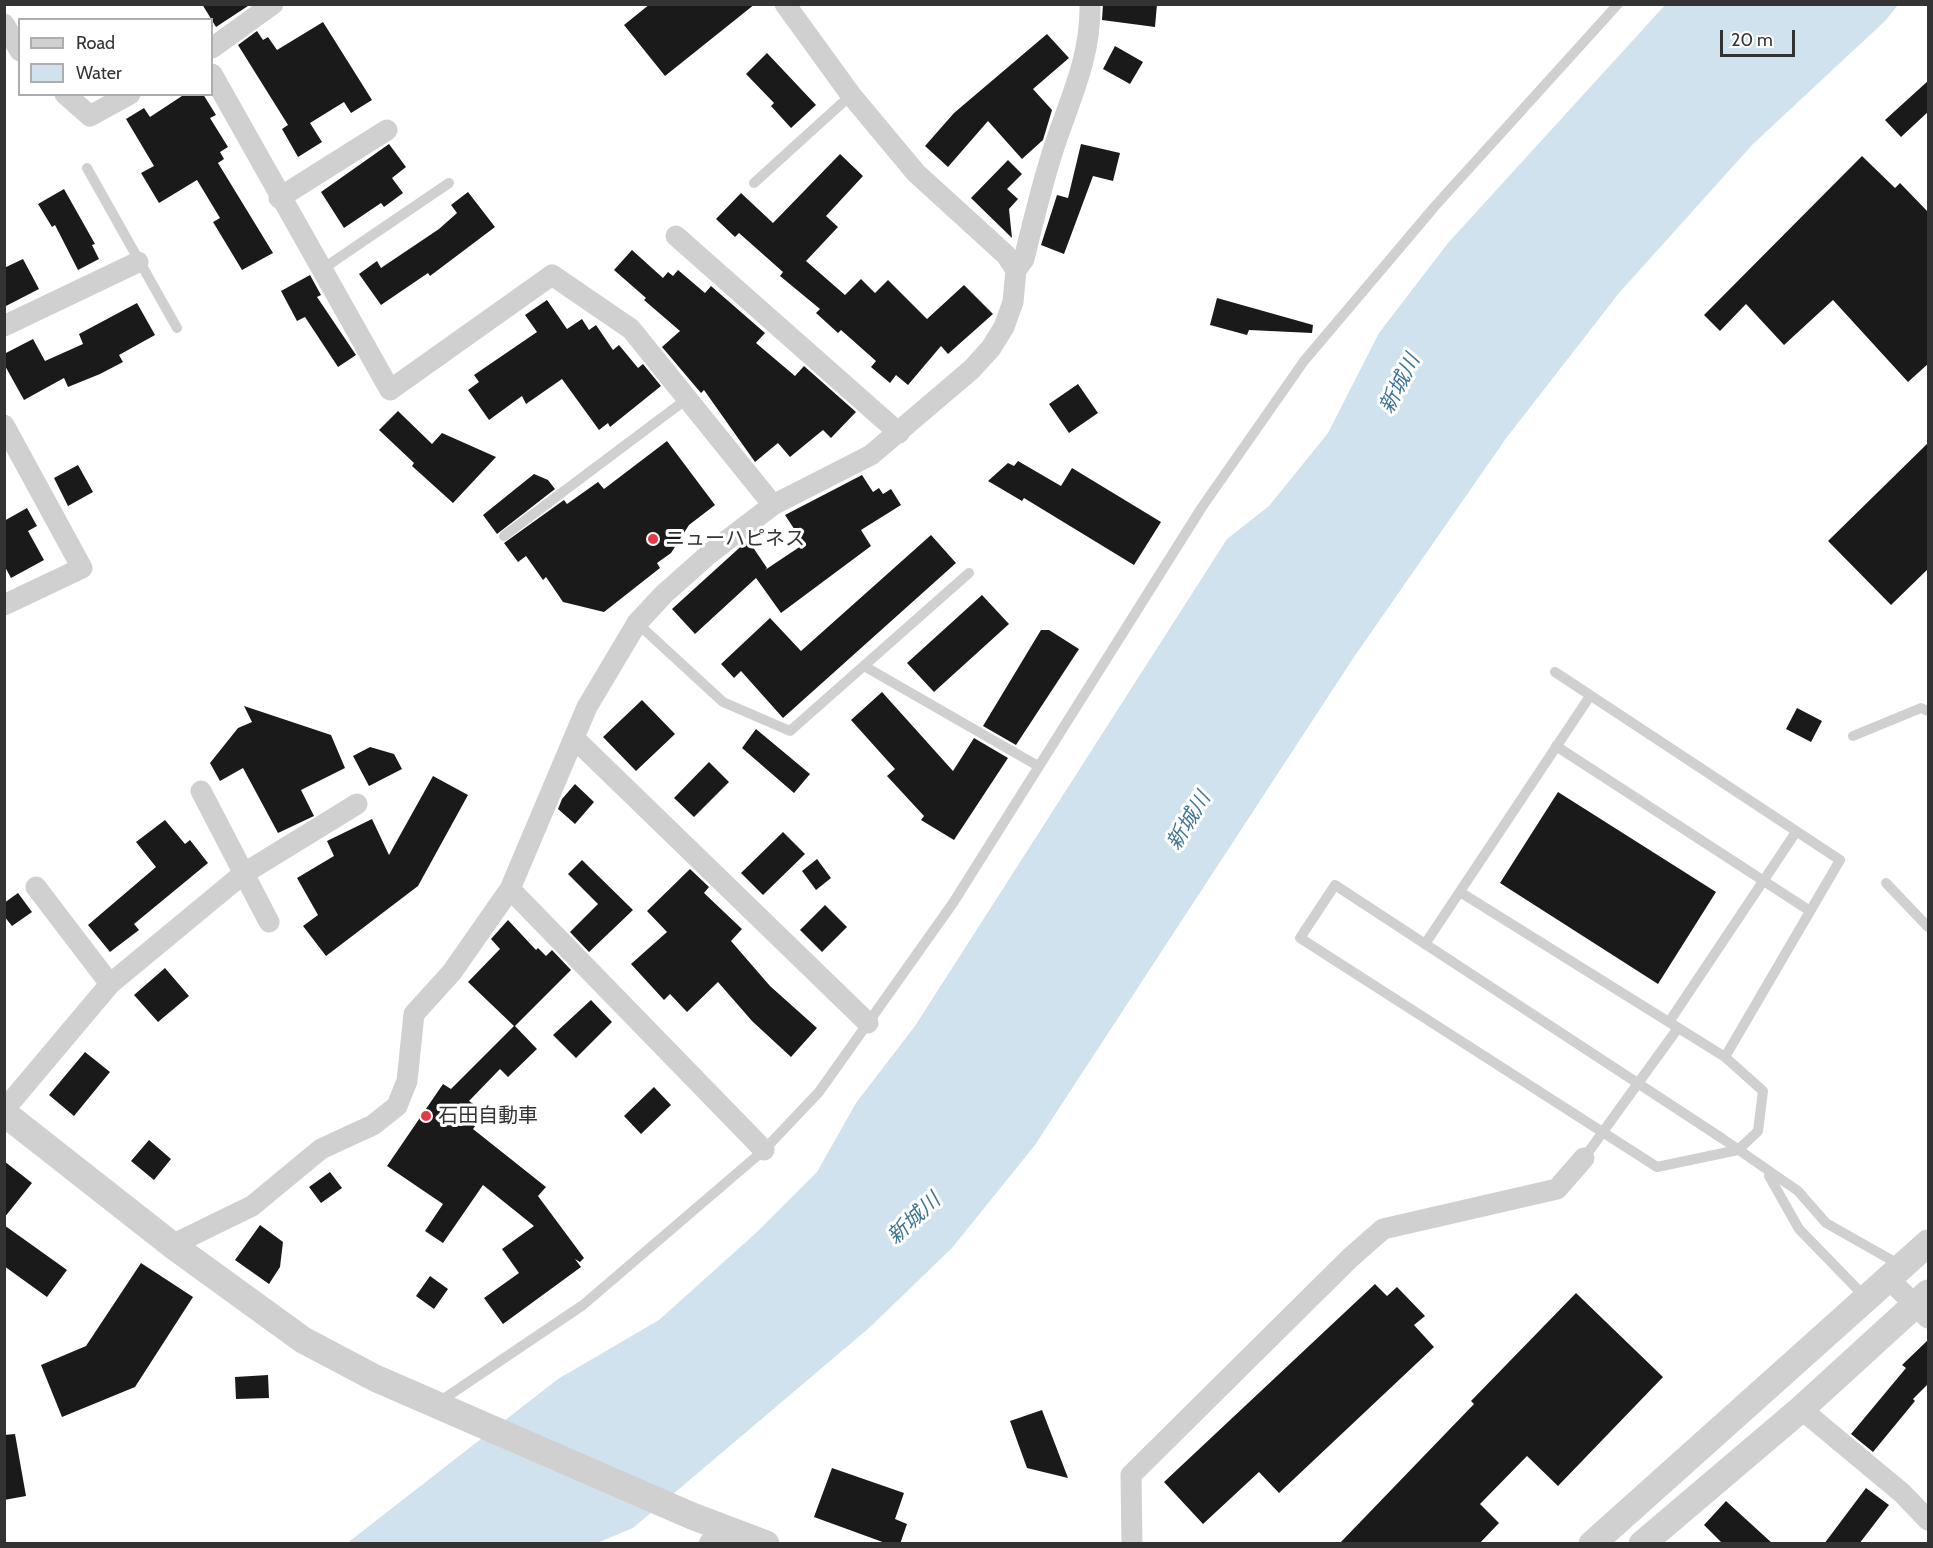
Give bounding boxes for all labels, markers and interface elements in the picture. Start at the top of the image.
legend [18,18,213,96]
scale bar [1723,18,1798,56]
text: 20 m [1731,29,1773,51]
text: Road [76,32,115,54]
text: Water [76,62,122,84]
water label: 新城川 [1374,350,1426,418]
place label: ニューハピネス [665,527,805,551]
marker: ニューハピネス [646,532,660,546]
water label: 新城川 [1162,788,1216,854]
place label: 石田自動車 [438,1104,538,1128]
marker: 石田自動車 [419,1109,433,1123]
water label: 新城川 [882,1188,946,1250]

